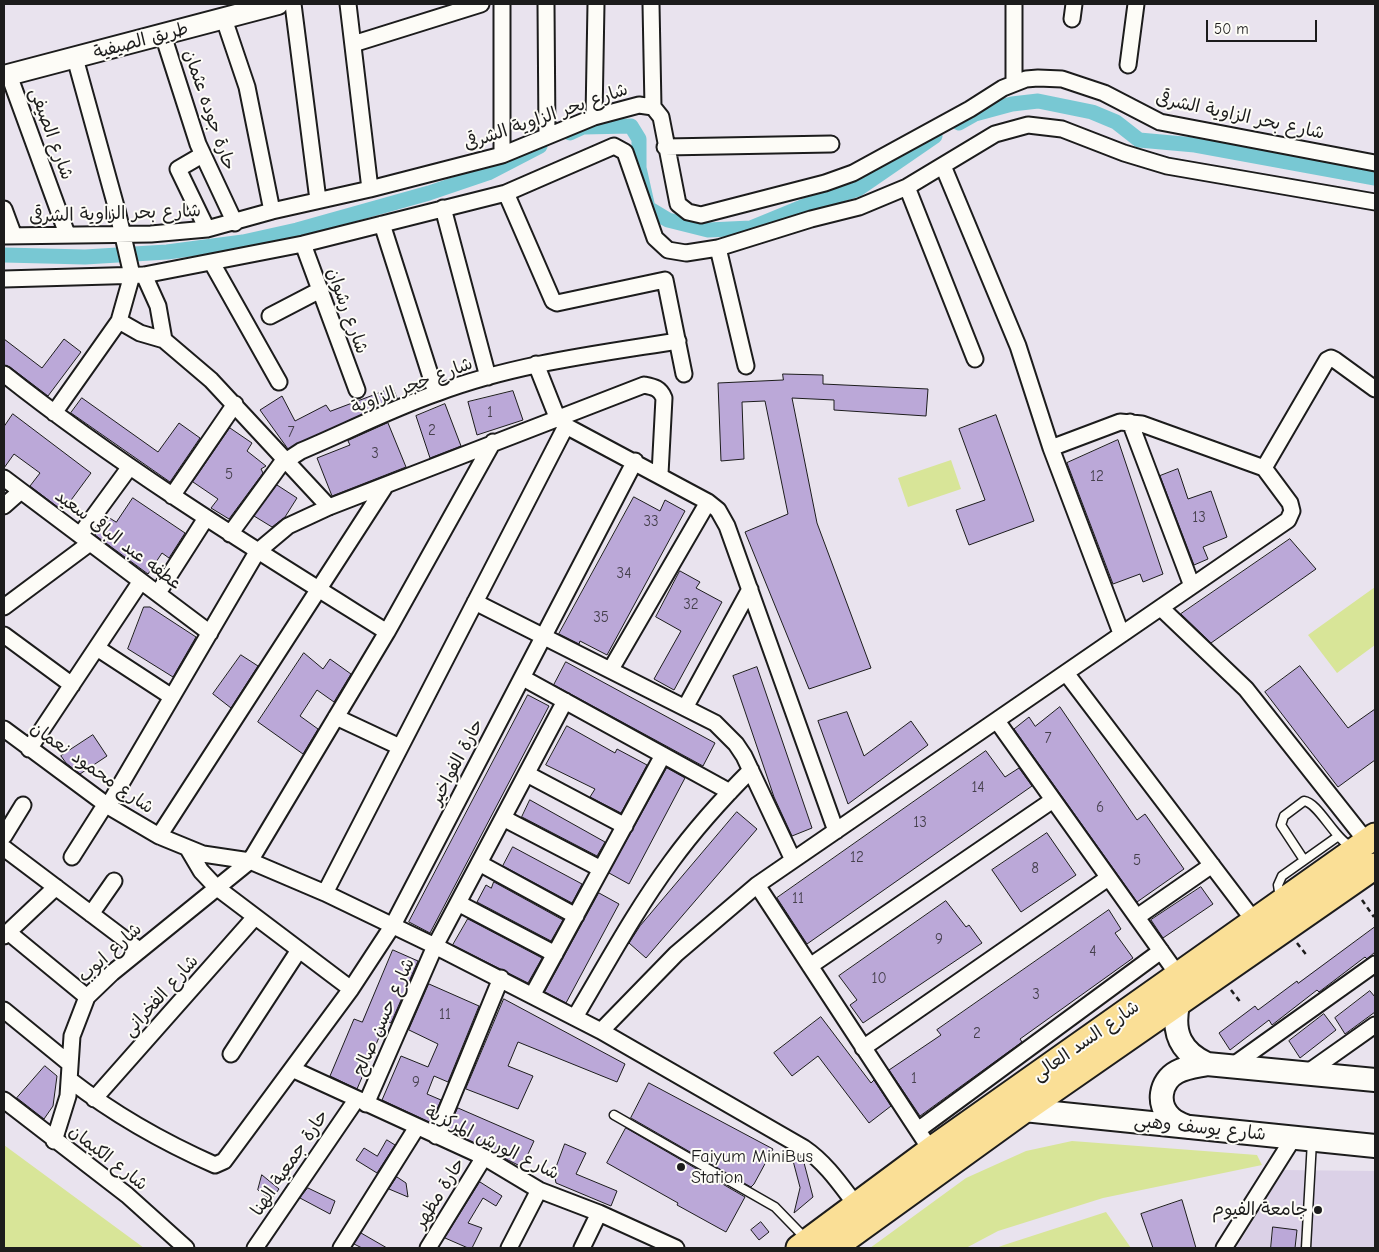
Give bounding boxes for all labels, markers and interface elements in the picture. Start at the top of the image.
scale bar [1209,10,1320,42]
street label: طريق الصيفية [91,18,191,64]
text: 50 m [1214,20,1249,38]
street label: حارة جوده عثمان [178,47,240,173]
street label: شارع بحر الزاوية الشرقى [461,79,631,155]
street label: شارع الصيفى [24,85,78,183]
street label: شارع بحر الزاوية الشرقى [1154,88,1326,144]
street label: شارع بحر الزاوية الشرقى [29,200,201,228]
street label: شارع رشوان [321,265,373,357]
street label: شارع حجر الزاوية [348,353,476,419]
house number: 1 [487,404,493,422]
house number: 2 [428,422,436,440]
house number: 7 [287,424,295,442]
house number: 3 [371,445,379,463]
house number: 5 [225,466,233,484]
house number: 12 [1090,468,1104,486]
street label: عطفه عبد الباقى سعيد [50,485,186,595]
house number: 13 [1192,509,1206,527]
house number: 33 [643,513,659,531]
house number: 34 [617,565,631,583]
house number: 32 [683,596,699,614]
house number: 35 [593,609,609,627]
street label: حارة الفواخير [425,715,489,809]
street label: شارع محمود نعمان [26,717,158,819]
house number: 7 [1044,730,1052,748]
house number: 14 [971,779,985,797]
house number: 6 [1096,799,1104,817]
house number: 13 [913,814,927,832]
house number: 12 [850,849,864,867]
house number: 5 [1133,852,1141,870]
house number: 8 [1031,860,1039,878]
house number: 11 [792,890,804,908]
street label: شارع ايوب [74,919,146,987]
house number: 9 [935,931,943,949]
house number: 4 [1089,943,1097,961]
street label: شارع الفخرانى [119,951,203,1041]
street label: شارع حسن صالح [348,955,420,1079]
house number: 10 [871,970,887,988]
house number: 3 [1032,986,1040,1004]
street label: شارع السد العالى [1028,996,1144,1086]
house number: 11 [439,1006,451,1024]
house number: 2 [973,1025,981,1043]
house number: 1 [911,1070,917,1088]
house number: 9 [412,1074,420,1092]
street label: شارع الورش المركزية [422,1101,562,1185]
street label: حارة جمعية الهنا [247,1106,333,1220]
street label: شارع يوسف وهبى [1133,1110,1267,1146]
street label: شارع الكيمان [64,1121,152,1195]
place label: Faiyum MiniBus Station [691,1146,813,1188]
street label: حارة مظهر [410,1154,470,1232]
marker: Faiyum MiniBus Station [675,1161,687,1173]
place label: جامعة الفيوم [1212,1199,1308,1221]
marker: جامعة الفيوم [1312,1204,1324,1216]

